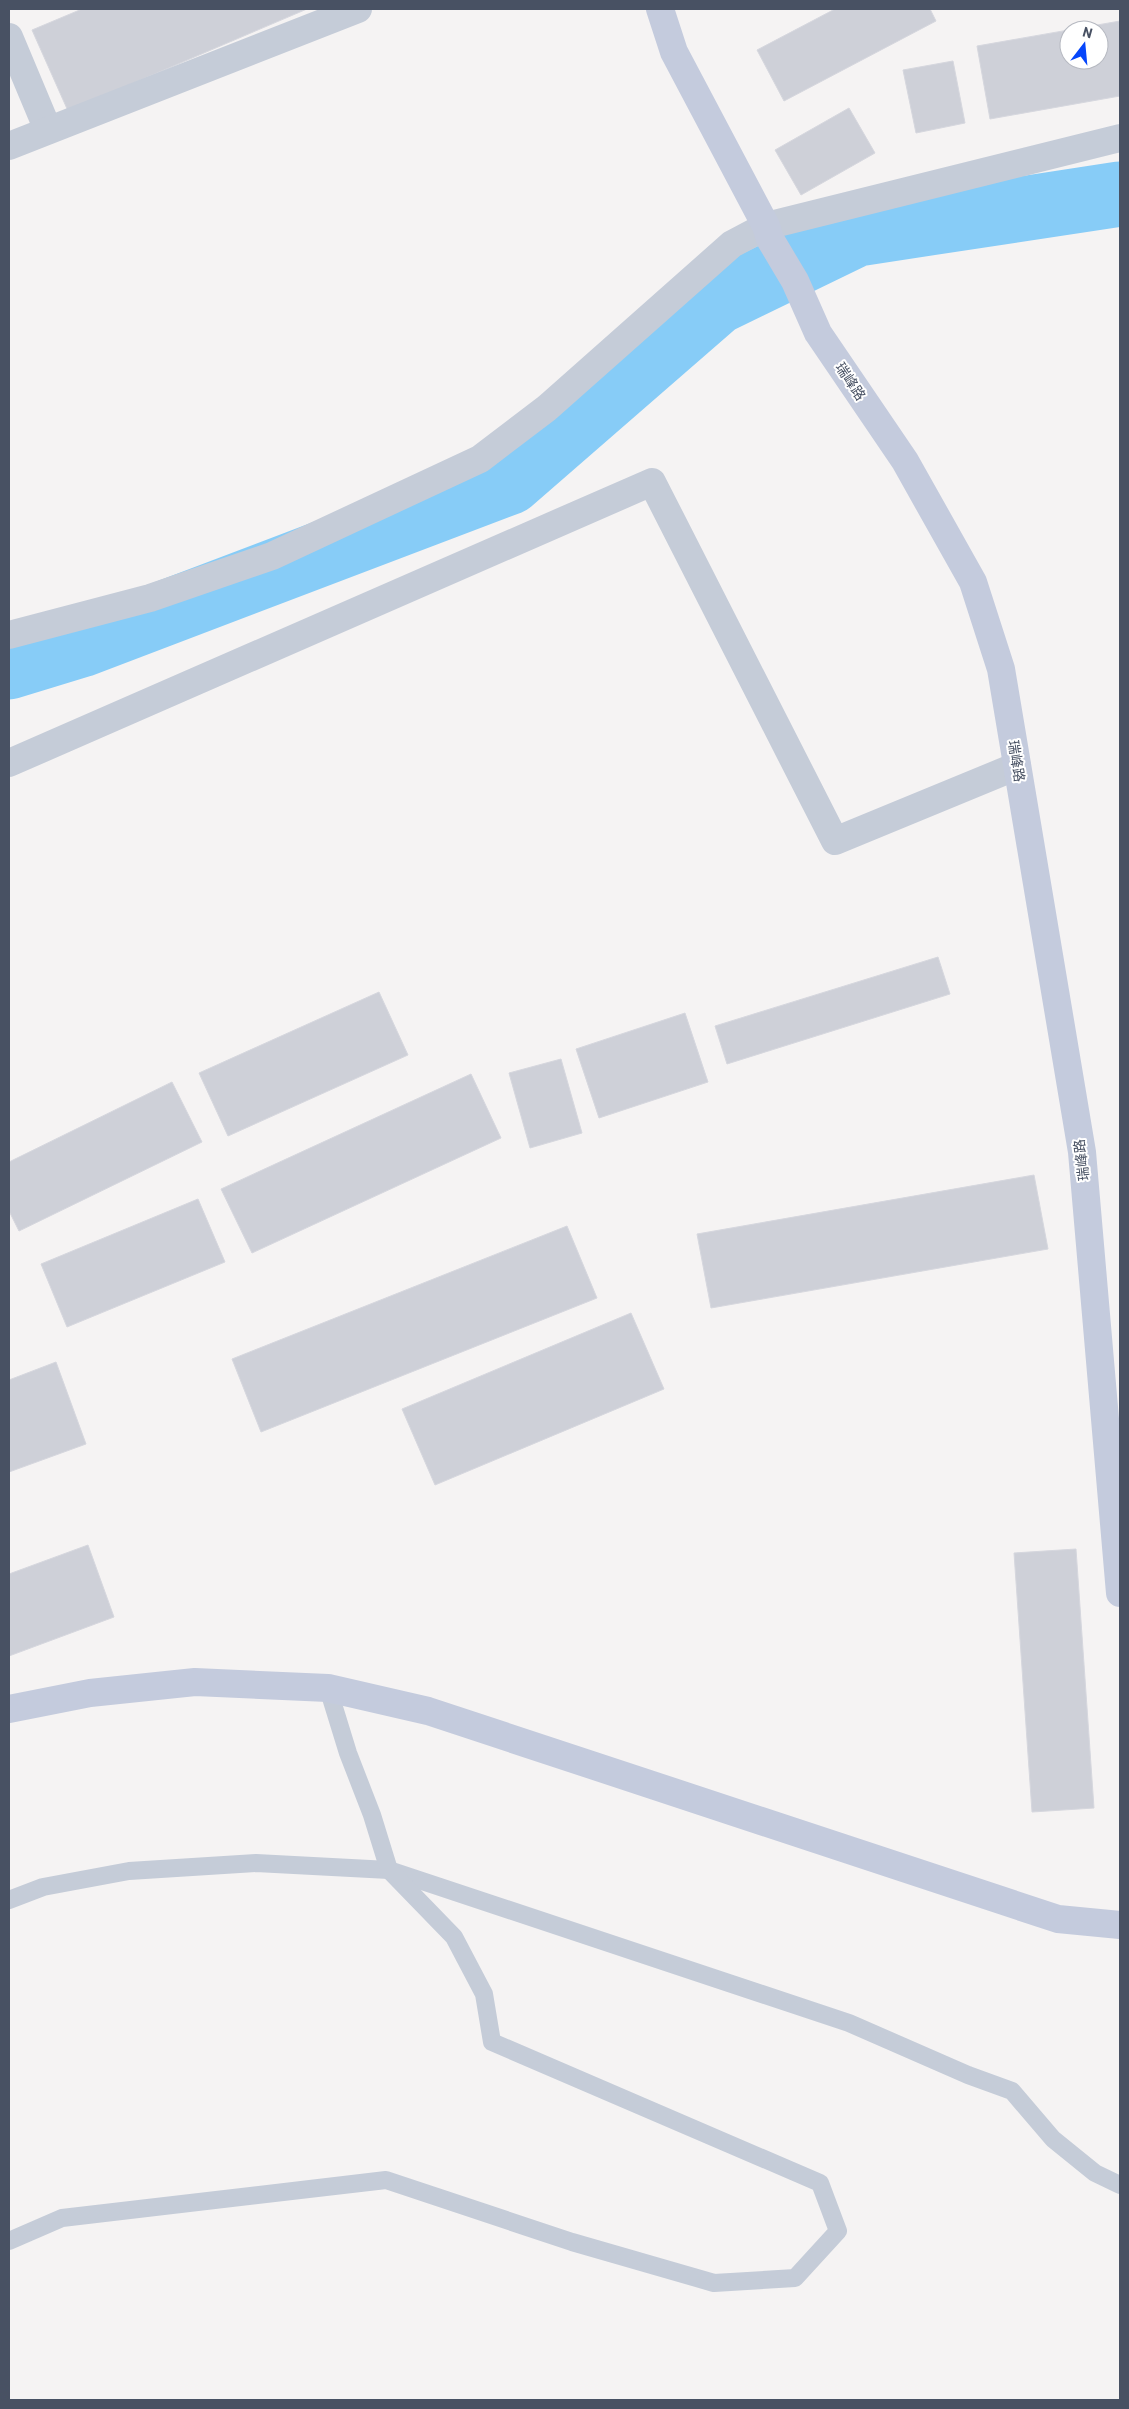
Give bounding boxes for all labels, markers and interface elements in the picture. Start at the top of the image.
north arrow [1059,20,1109,70]
text: N [1081,23,1095,41]
street label: 瑞峰路 [832,359,870,403]
street label: 瑞峰路 [1005,739,1029,783]
street label: 瑞峰路 [1070,1138,1092,1182]

